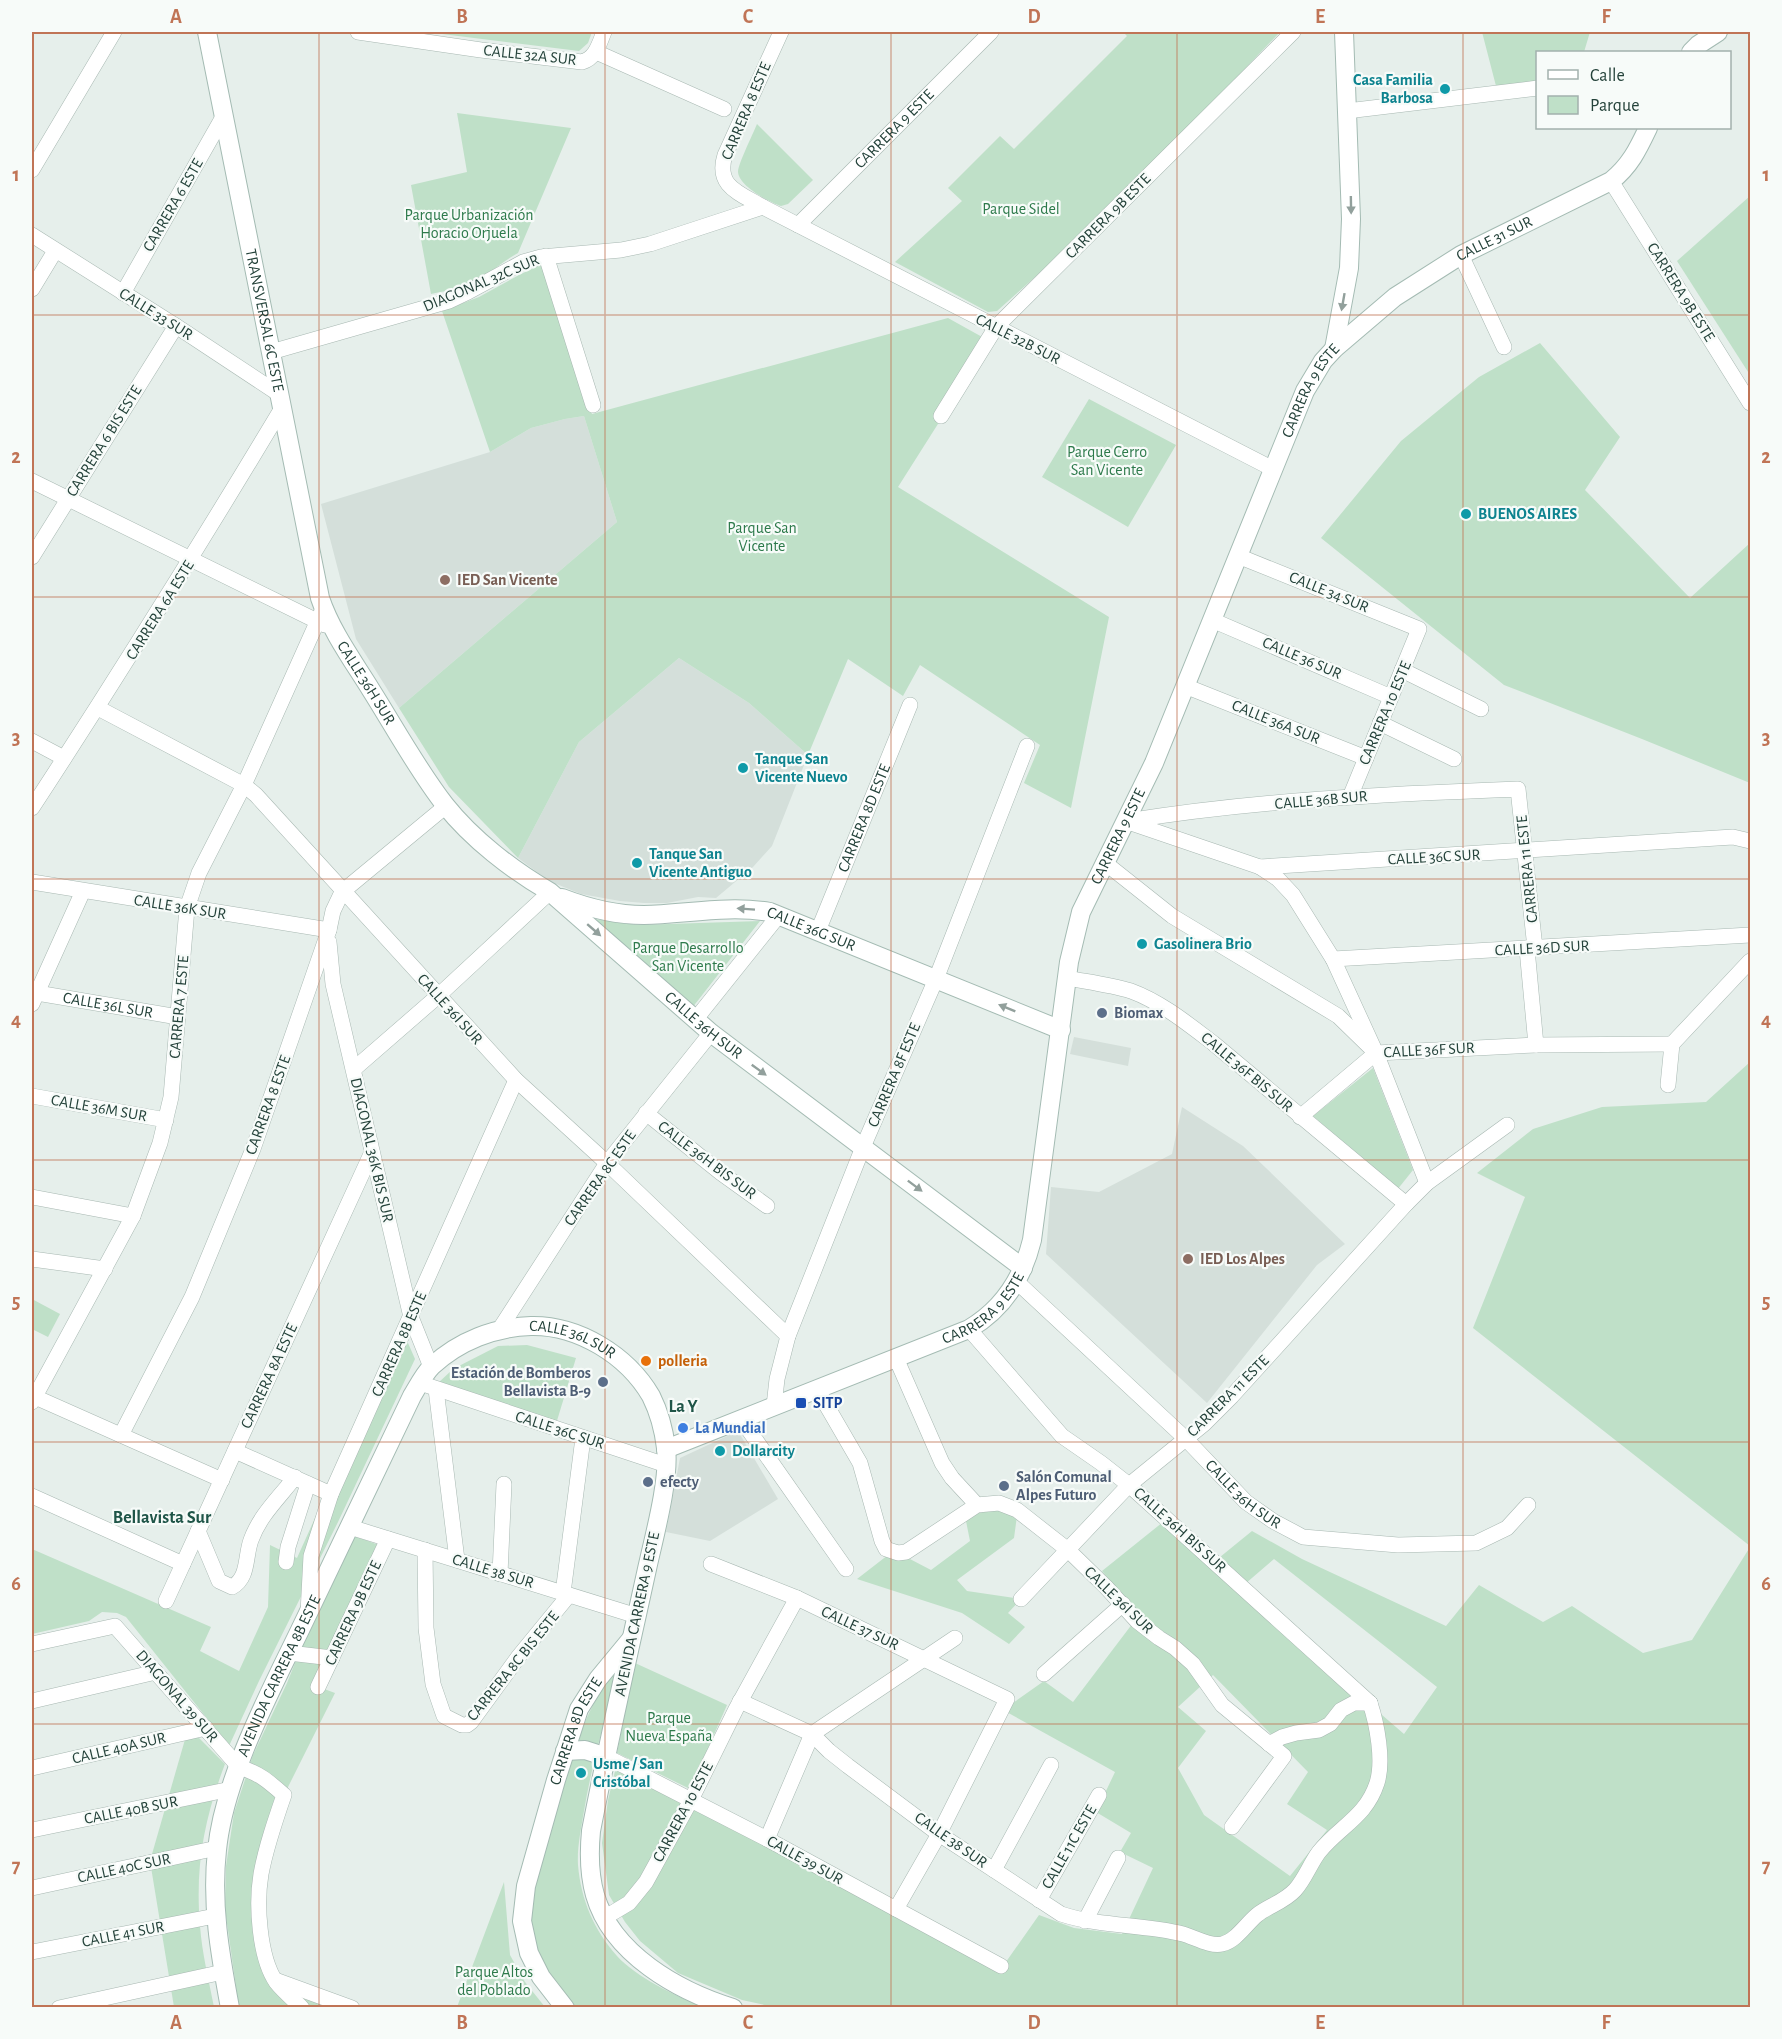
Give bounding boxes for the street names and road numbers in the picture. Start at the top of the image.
street label: CALLE 32A SUR [483,42,577,68]
street label: CARRERA 8 ESTE [718,59,774,162]
street label: CARRERA 9 ESTE [852,86,937,171]
street label: CARRERA 6 ESTE [140,155,206,254]
street label: CARRERA 9B ESTE [1062,170,1154,262]
street label: CALLE 31 SUR [1454,213,1535,264]
street label: CARRERA 9B ESTE [1644,240,1718,344]
street label: TRANSVERSAL 6C ESTE [242,247,287,393]
street label: DIAGONAL 32C SUR [421,251,541,315]
street label: CALLE 33 SUR [116,285,196,343]
street label: CALLE 32B SUR [973,311,1063,367]
street label: CARRERA 9 ESTE [1279,341,1343,440]
street label: CARRERA 6 BIS ESTE [63,382,145,499]
street label: CARRERA 6A ESTE [123,557,197,662]
street label: CALLE 34 SUR [1287,569,1371,615]
street label: CALLE 36 SUR [1260,634,1344,682]
street label: CALLE 36H SUR [334,638,398,727]
street label: CARRERA 10 ESTE [1356,659,1414,767]
street label: CALLE 36A SUR [1230,697,1323,747]
street label: CARRERA 8D ESTE [835,761,893,874]
street label: CARRERA 9 ESTE [1088,786,1148,887]
street label: CALLE 36B SUR [1274,788,1368,812]
street label: CARRERA 11 ESTE [1513,814,1541,924]
street label: CALLE 36C SUR [1387,847,1481,867]
street label: CALLE 36K SUR [133,892,227,922]
street label: CALLE 36G SUR [765,904,858,954]
street label: CALLE 36D SUR [1494,938,1590,958]
street label: CARRERA 7 ESTE [167,954,192,1059]
street label: CALLE 36I SUR [414,971,486,1047]
street label: CALLE 36H SUR [662,989,746,1062]
street label: CALLE 36L SUR [62,990,154,1021]
street label: CARRERA 8F ESTE [865,1020,923,1129]
street label: CALLE 36F BIS SUR [1198,1029,1296,1115]
street label: CALLE 36F SUR [1383,1040,1475,1060]
street label: CARRERA 8 ESTE [243,1053,294,1157]
street label: DIAGONAL 36K BIS SUR [348,1076,396,1224]
street label: CALLE 36M SUR [50,1092,148,1124]
street label: CALLE 36H BIS SUR [655,1118,759,1202]
street label: CARRERA 8C ESTE [561,1127,639,1229]
street label: CARRERA 9 ESTE [940,1270,1027,1347]
street label: CARRERA 8B ESTE [369,1289,429,1399]
street label: CALLE 36L SUR [529,1318,619,1361]
street label: CARRERA 8A ESTE [238,1321,300,1431]
street label: CARRERA 11 ESTE [1184,1352,1272,1440]
street label: CALLE 36C SUR [513,1408,607,1452]
street label: CALLE 36H SUR [1202,1457,1284,1532]
street label: CALLE 36H BIS SUR [1131,1484,1229,1576]
street label: AVENIDA CARRERA 9 ESTE [612,1530,662,1698]
street label: CALLE 38 SUR [450,1551,536,1591]
street label: CARRERA 9B ESTE [322,1558,384,1668]
street label: CALLE 36I SUR [1082,1563,1157,1637]
street label: AVENIDA CARRERA 8B ESTE [235,1592,324,1759]
street label: CALLE 37 SUR [819,1603,901,1653]
street label: CARRERA 8C BIS ESTE [464,1608,562,1724]
street label: DIAGONAL 39 SUR [133,1647,221,1745]
street label: CARRERA 8D ESTE [547,1674,605,1787]
street label: CALLE 40A SUR [71,1729,168,1767]
street label: CARRERA 10 ESTE [650,1759,716,1865]
street label: CALLE 40B SUR [83,1793,179,1827]
street label: CALLE 11C ESTE [1039,1802,1100,1892]
street label: CALLE 38 SUR [912,1809,990,1871]
street label: CALLE 39 SUR [764,1833,846,1888]
street label: CALLE 40C SUR [76,1850,172,1886]
street label: CALLE 41 SUR [80,1918,166,1950]

